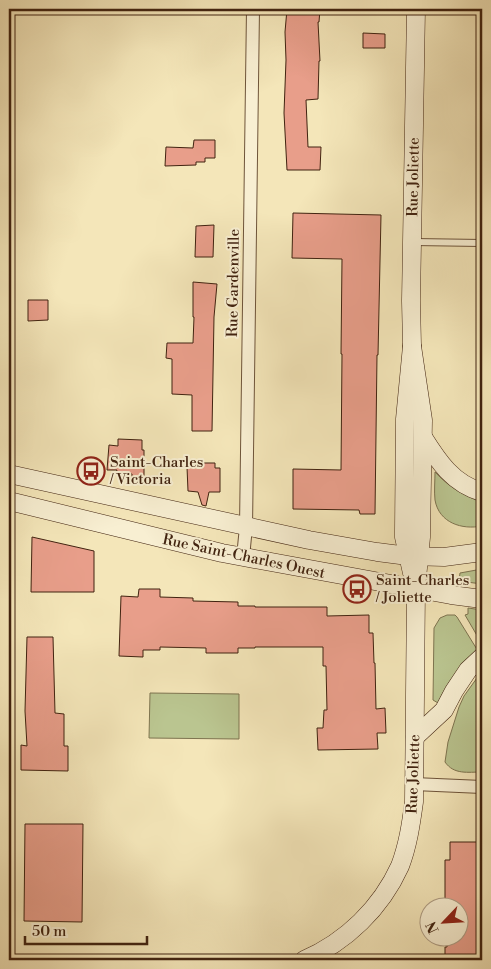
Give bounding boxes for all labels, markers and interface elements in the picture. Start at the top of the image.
street label: Rue Joliette [403,137,424,217]
street label: Rue Gardenville [223,229,244,337]
place label: Saint-Charles / Victoria [109,453,203,489]
bus stop icon: Saint-Charles / Victoria [76,456,106,486]
street label: Rue Saint-Charles Ouest [161,530,328,583]
place label: Saint-Charles / Joliette [375,571,469,607]
bus stop icon: Saint-Charles / Joliette [342,574,372,604]
street label: Rue Joliette [403,734,424,814]
north arrow [418,896,468,946]
scale bar [25,914,148,946]
text: N [423,918,444,936]
text: 50 m [32,922,66,941]

